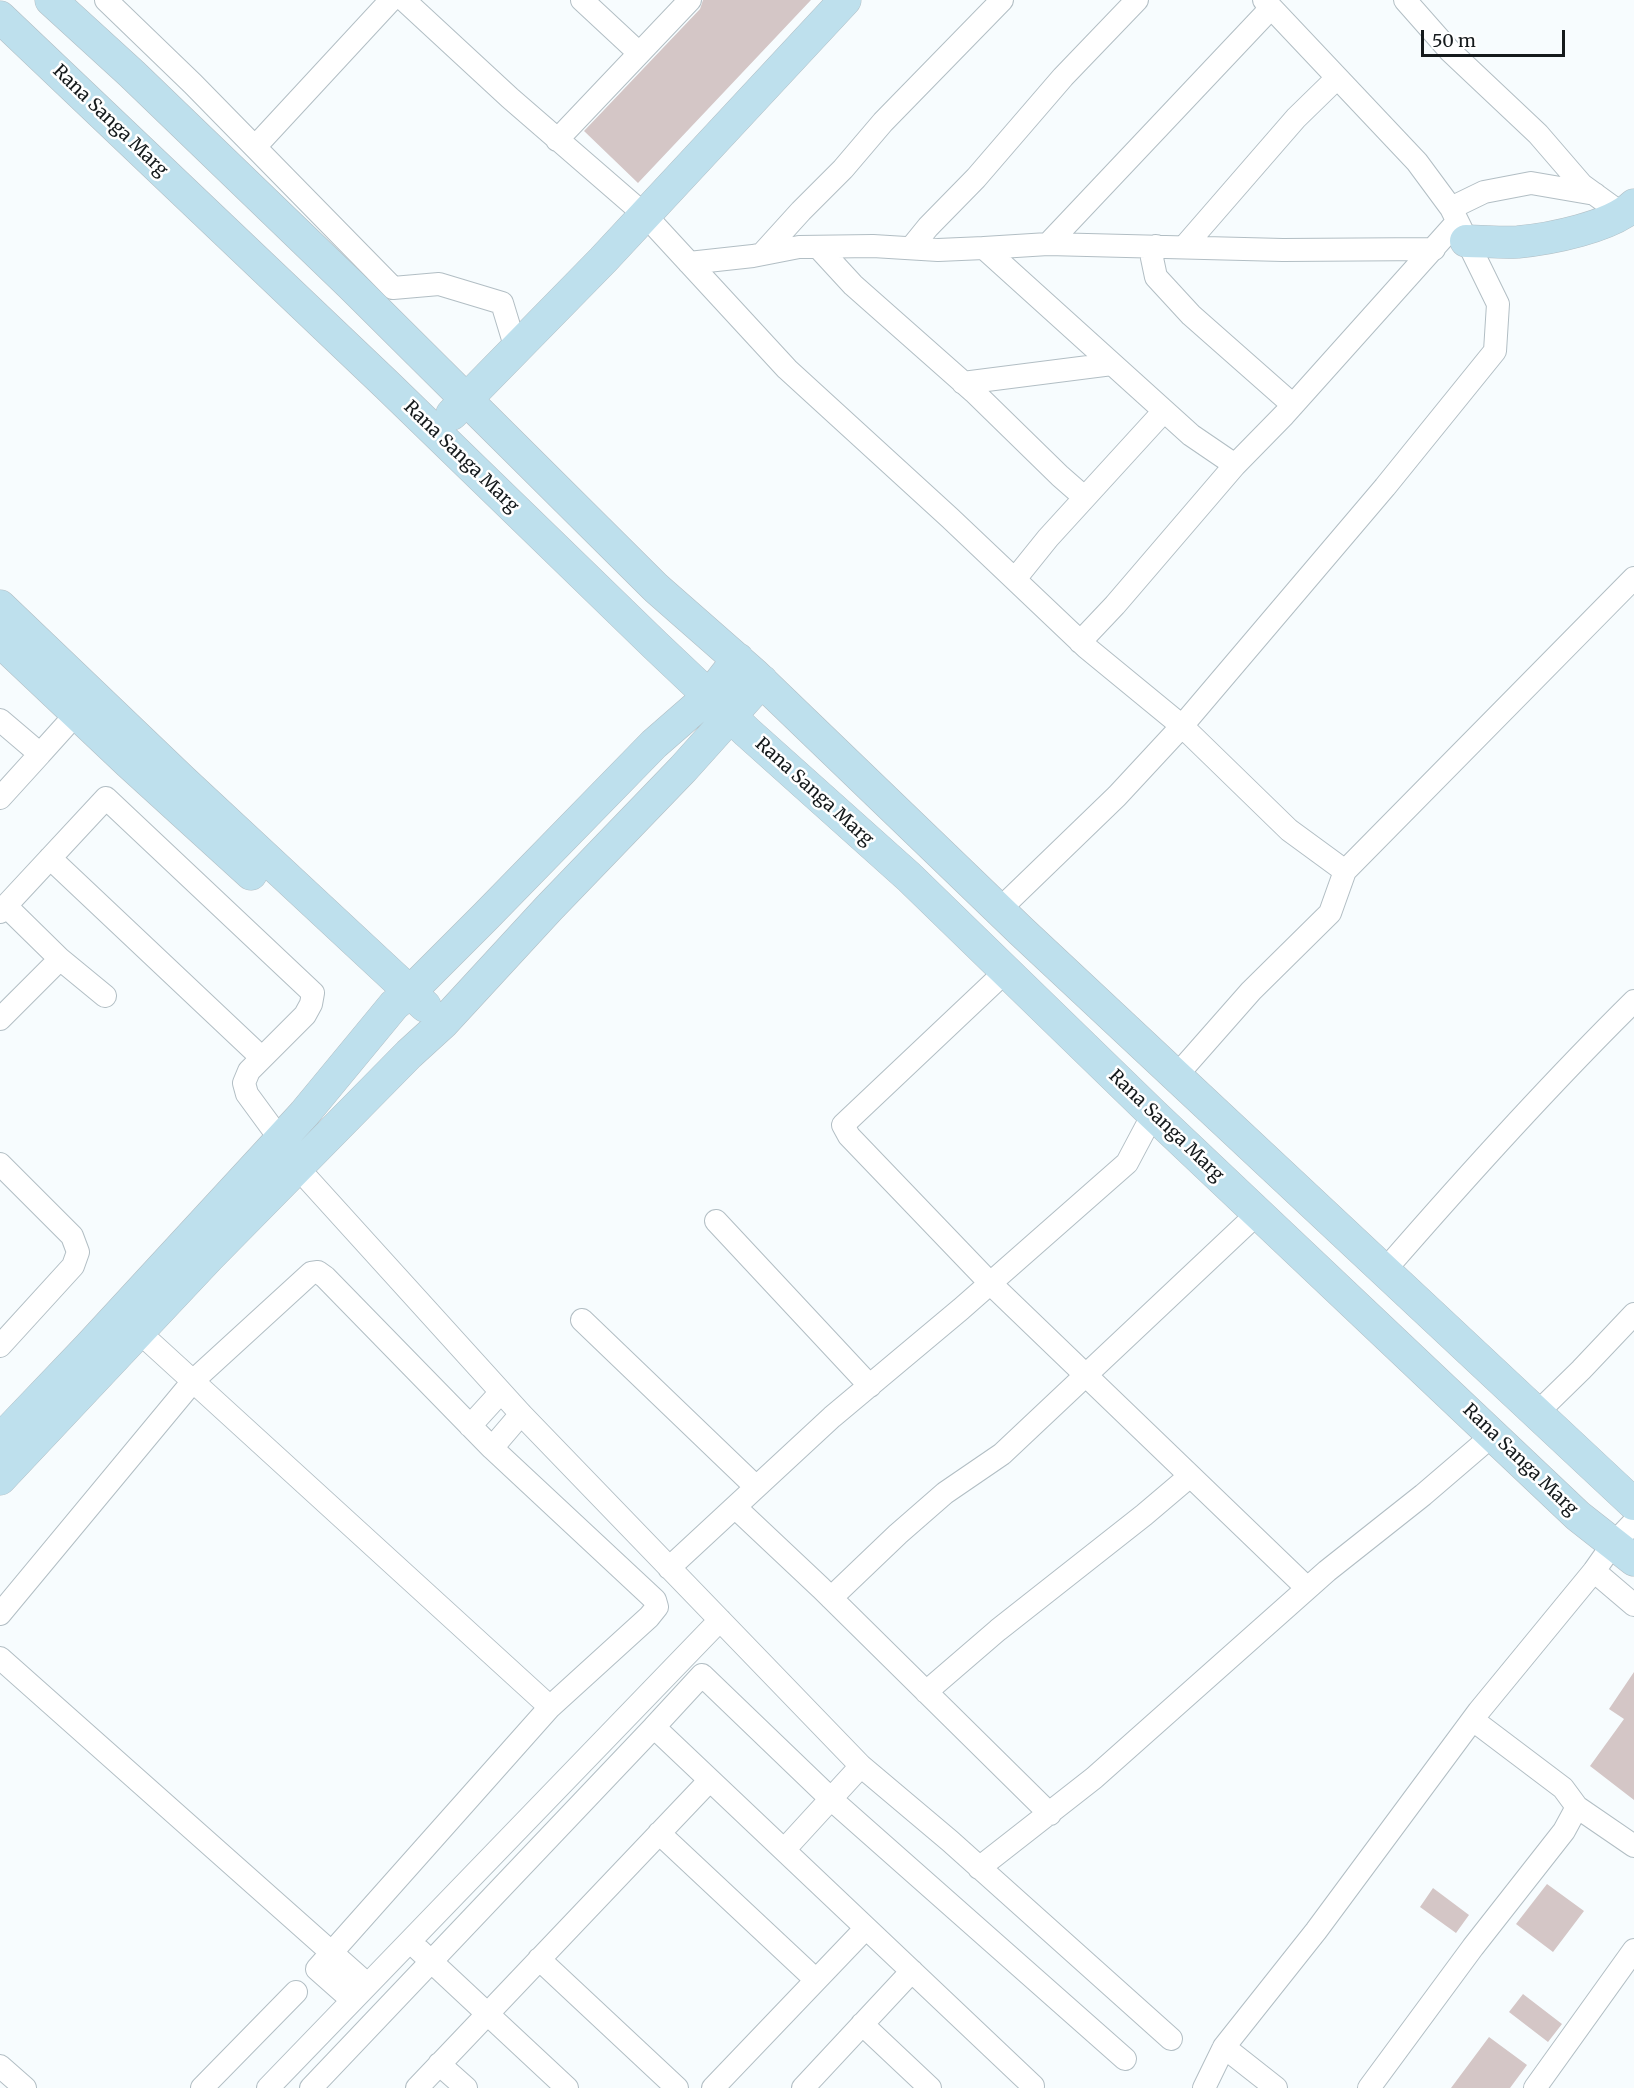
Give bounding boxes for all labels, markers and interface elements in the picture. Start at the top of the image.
scale bar [1424,18,1568,56]
text: 50 m [1432,29,1476,52]
street label: Rana Sanga Marg [48,61,172,181]
street label: Rana Sanga Marg [399,397,523,517]
street label: Rana Sanga Marg [751,733,877,851]
street label: Rana Sanga Marg [1104,1066,1228,1186]
street label: Rana Sanga Marg [1458,1400,1582,1520]

